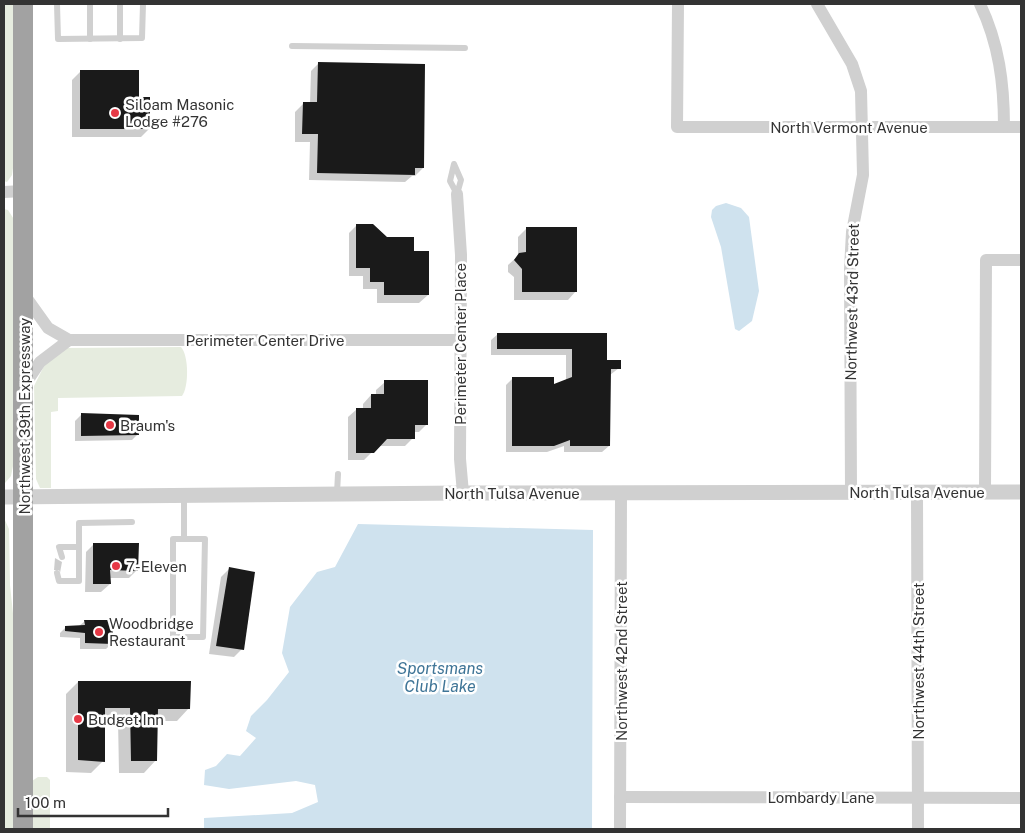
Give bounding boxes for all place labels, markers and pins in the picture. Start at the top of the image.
place label: Siloam Masonic Lodge #276 [125,96,234,130]
marker: Siloam Masonic Lodge #276 [109,107,121,119]
place label: Braum's [120,417,175,434]
marker: Braum's [104,419,116,431]
place label: 7-Eleven [126,558,187,575]
marker: 7-Eleven [110,560,122,572]
place label: Woodbridge Restaurant [109,615,194,649]
marker: Woodbridge Restaurant [93,626,105,638]
place label: Budget Inn [88,711,164,728]
marker: Budget Inn [72,713,84,725]

